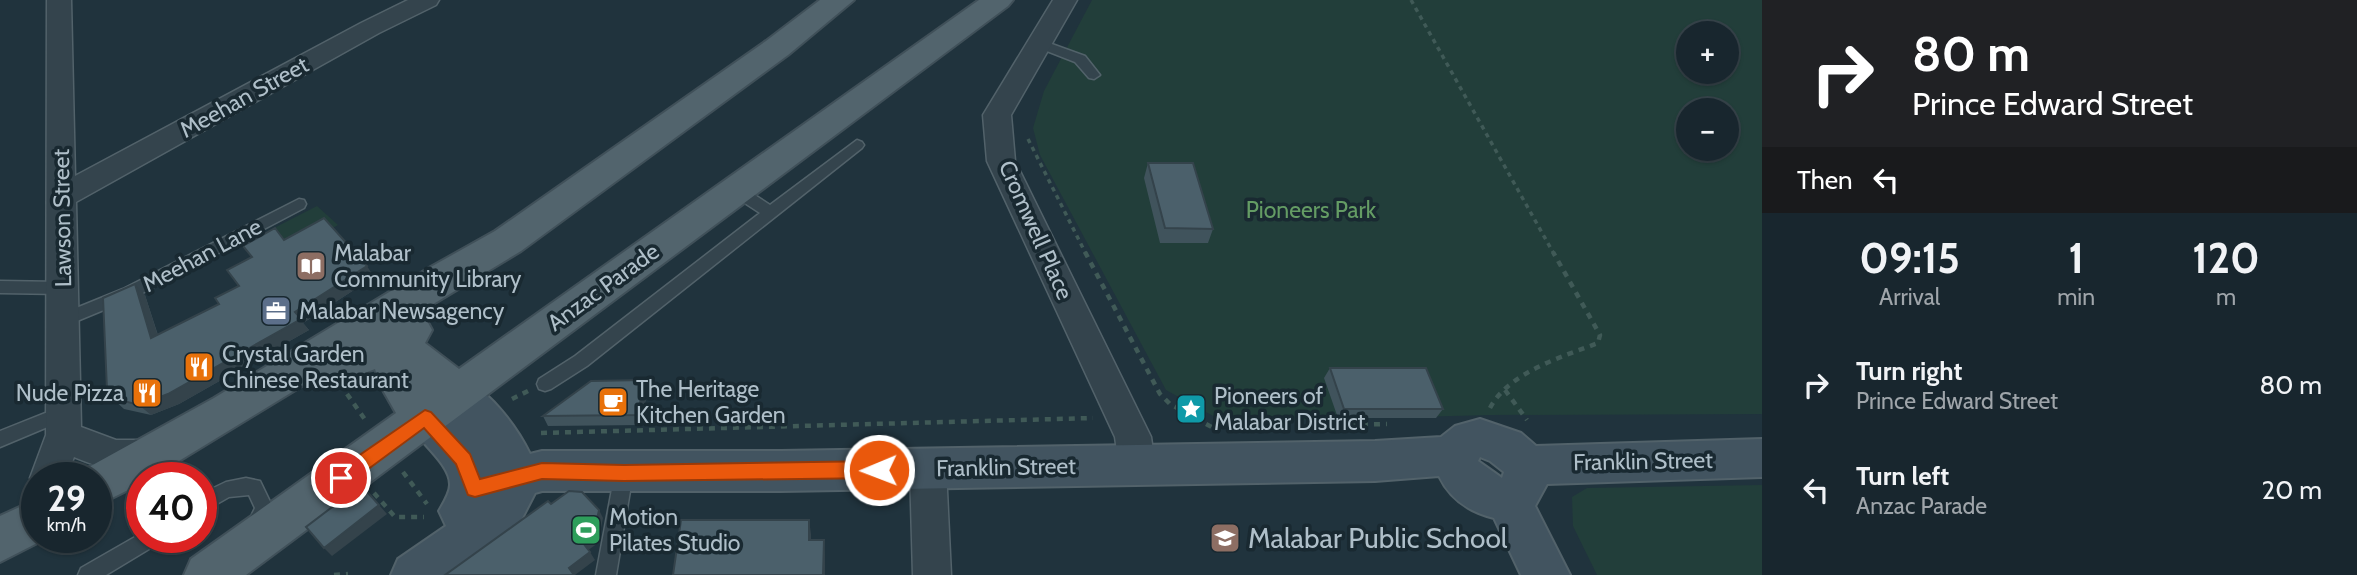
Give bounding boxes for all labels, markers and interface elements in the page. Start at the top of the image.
map controls [1676,21,1739,161]
button: + [1676,21,1739,84]
text: 80 m [1912,24,2030,83]
icon: right [1797,28,1888,119]
street label: Meehan Street [175,50,313,144]
text: Prince Edward Street [1912,84,2193,123]
button: − [1676,98,1739,161]
street label: Lawson Street [47,148,77,287]
street label: Cromwell Place [993,156,1079,304]
icon: left [1867,161,1905,199]
text: Then [1797,164,1853,196]
park label: Pioneers Park [1246,196,1377,224]
street label: Meehan Lane [138,212,266,298]
text: 09:15 [1859,232,1960,284]
text: 1 [2068,232,2084,284]
text: 120 [2192,232,2260,284]
street label: Anzac Parade [542,237,664,337]
place label: Malabar Community Library [334,239,522,293]
library icon: Malabar Community Library [294,249,328,283]
text: Arrival [1879,283,1940,311]
text: min [2057,283,2095,311]
text: m [2216,283,2236,311]
office icon: Malabar Newsagency [259,294,293,328]
place label: Malabar Newsagency [299,297,505,325]
place label: Crystal Garden Chinese Restaurant [222,340,409,394]
restaurant icon: Crystal Garden Chinese Restaurant [182,350,216,384]
text: Turn right [1856,355,1962,387]
icon: right [1797,366,1835,404]
text: 80 m [2259,369,2322,401]
place label: The Heritage Kitchen Garden [636,375,786,429]
restaurant icon: Nude Pizza [130,376,164,410]
place label: Nude Pizza [16,379,124,407]
place label: Pioneers of Malabar District [1214,382,1366,436]
cafe icon: The Heritage Kitchen Garden [596,385,630,419]
text: Prince Edward Street [1856,387,2058,415]
place icon: Pioneers of Malabar District [1174,392,1208,426]
position arrow [842,433,916,507]
street label: Franklin Street [1573,446,1713,476]
pin [311,448,371,508]
street label: Franklin Street [936,452,1076,482]
icon: arrive [322,459,360,497]
text: Turn left [1856,460,1949,492]
speed limit sign: 40 [126,462,217,553]
icon: left [1797,471,1835,509]
text: 20 m [2262,474,2322,506]
text: 29 [47,477,86,520]
text: Anzac Parade [1856,492,1987,520]
place label: Motion Pilates Studio [609,503,740,557]
sports icon: Motion Pilates Studio [569,513,603,547]
text: km/h [47,514,86,536]
school or university icon: Malabar Public School [1208,521,1242,555]
place label: Malabar Public School [1248,521,1508,555]

